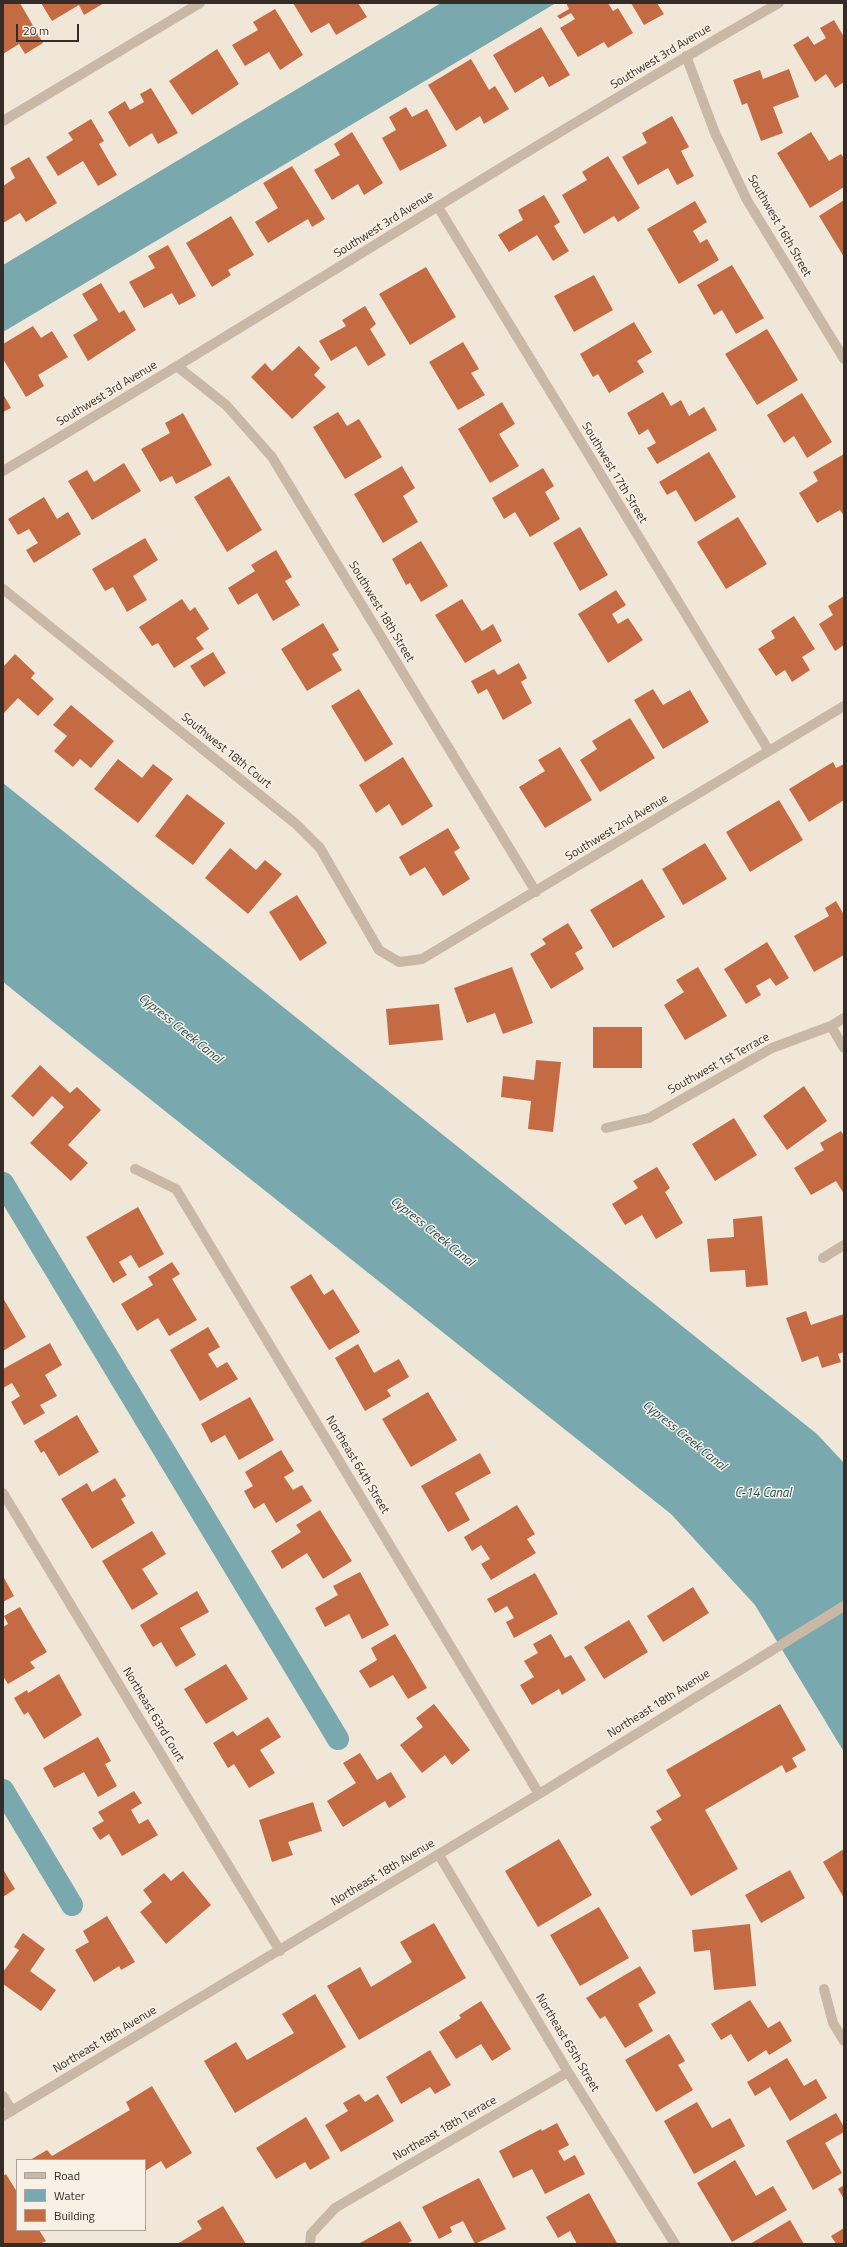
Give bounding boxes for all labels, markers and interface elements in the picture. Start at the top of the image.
scale bar [18,16,81,42]
text: 20 m [23,21,49,40]
street label: Southwest 3rd Avenue [608,21,714,93]
street label: Southwest 16th Street [744,173,814,279]
street label: Southwest 3rd Avenue [332,189,436,261]
street label: Southwest 3rd Avenue [54,358,160,430]
street label: Southwest 17th Street [578,420,650,526]
street label: Southwest 18th Street [345,559,417,665]
street label: Southwest 18th Court [178,710,274,792]
street label: Southwest 2nd Avenue [563,792,671,864]
water label: Cypress Creek Canal [135,991,225,1067]
street label: Southwest 1st Terrace [666,1030,772,1098]
water label: Cypress Creek Canal [387,1194,477,1270]
water label: Cypress Creek Canal [639,1398,729,1474]
street label: Northeast 64th Street [322,1414,392,1516]
water label: C-14 Canal [735,1486,791,1502]
street label: Northeast 63rd Court [119,1665,187,1765]
street label: Northeast 18th Avenue [605,1667,713,1741]
street label: Northeast 18th Avenue [329,1836,437,1910]
street label: Northeast 65th Street [532,1992,602,2094]
street label: Northeast 18th Avenue [51,2003,159,2077]
street label: Northeast 18th Terrace [391,2093,499,2165]
legend [16,2159,146,2231]
text: Road [54,2166,80,2185]
text: Water [54,2186,85,2205]
text: Building [54,2206,95,2225]

